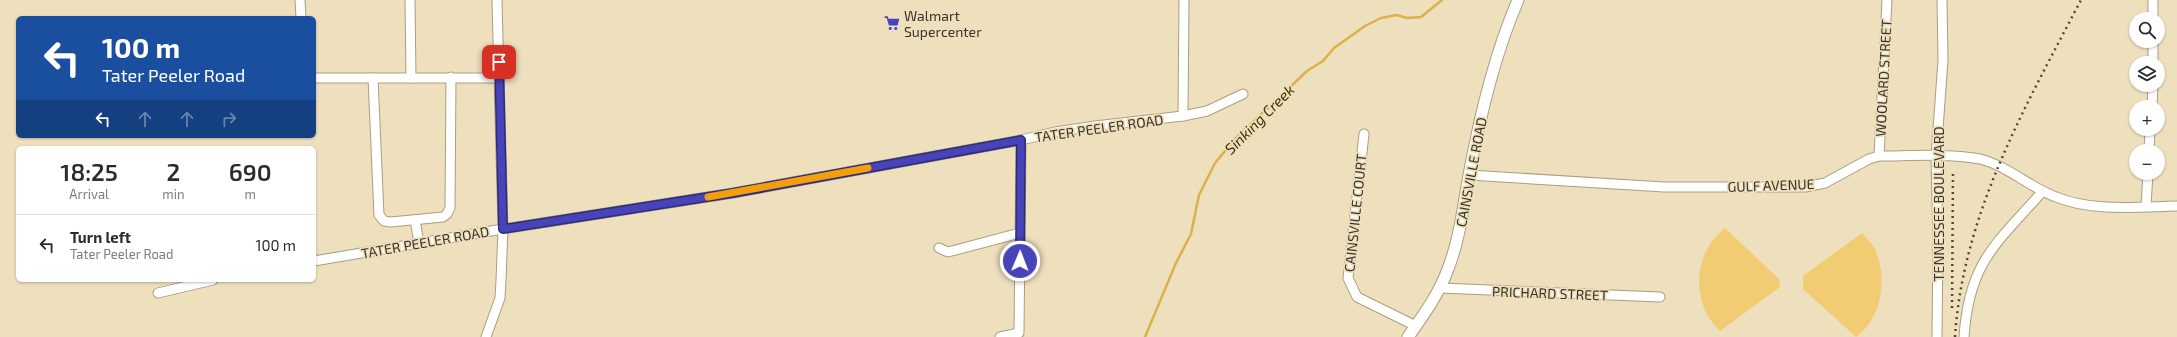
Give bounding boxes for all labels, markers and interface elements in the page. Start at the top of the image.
place label: Walmart Supercenter [904,7,982,40]
map controls [2129,12,2165,180]
button: search [2129,12,2165,48]
supermarket icon: Walmart Supercenter [883,14,901,32]
street label: WOOLARD STREET [1871,19,1895,137]
text: 100 m [102,30,180,64]
icon: left [36,32,88,84]
pin [482,45,516,79]
icon: arrive [488,51,510,73]
button: layers [2129,56,2165,92]
text: Tater Peeler Road [102,64,245,86]
water label: Sinking Creek [1220,80,1298,158]
button: + [2129,100,2165,136]
icon: left [92,108,114,130]
icon: ahead [134,108,156,130]
icon: ahead [176,108,198,130]
icon: right [218,108,240,130]
street label: TATER PEELER ROAD [1034,111,1164,145]
street label: CAINSVILLE ROAD [1452,116,1490,228]
street label: TENNESSEE BOULEVARD [1930,126,1947,282]
button: − [2129,144,2165,180]
street label: CAINSVILLE COURT [1340,153,1370,273]
text: 18:25 [60,157,118,186]
text: 2 [167,157,180,186]
text: 690 [229,157,272,186]
street label: GULF AVENUE [1727,175,1815,195]
text: Arrival [69,186,109,202]
text: min [162,186,184,202]
text: m [245,186,256,202]
street label: TATER PEELER ROAD [360,222,490,262]
text: Turn left [70,228,131,246]
icon: left [36,234,58,256]
text: 100 m [255,236,296,254]
position arrow [999,240,1041,282]
text: Tater Peeler Road [70,246,173,262]
street label: PRICHARD STREET [1492,282,1608,304]

